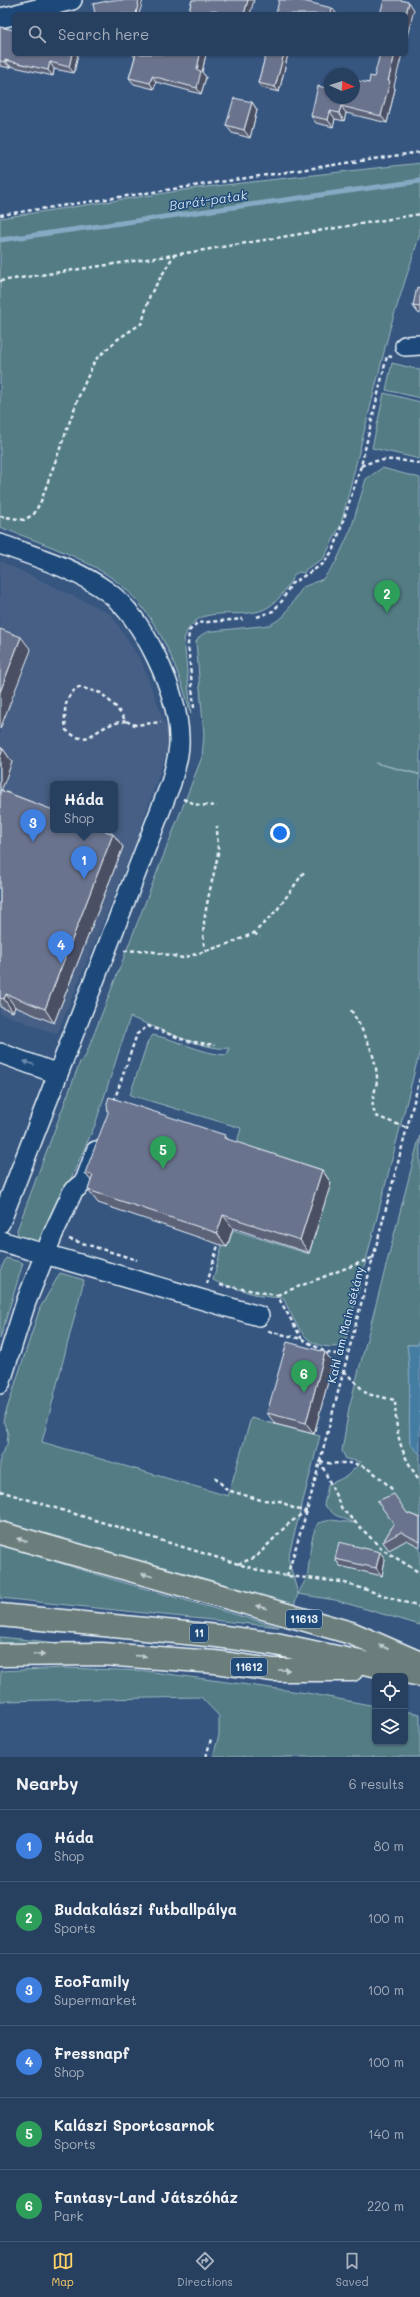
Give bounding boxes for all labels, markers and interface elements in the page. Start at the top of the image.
search box [12,12,408,56]
icon: search [26,23,48,45]
text: Search here [58,24,149,44]
north arrow [324,68,360,104]
water label: Barát-patak [168,185,249,213]
pin: 2 [374,580,400,613]
popup [50,781,118,833]
text: Háda [64,789,104,809]
pin: 3 [20,809,46,842]
text: Shop [64,809,94,826]
your location [270,823,290,843]
pin: 1 [71,846,97,879]
pin: 4 [48,931,74,964]
one-way arrow [22,1060,34,1066]
pin: 5 [150,1136,176,1169]
street label: Kahl am Main sétány [323,1265,367,1385]
pin: 6 [291,1360,317,1393]
one-way arrow [16,1537,28,1543]
one-way arrow [141,1572,153,1578]
one-way arrow [255,1604,267,1610]
road number: 11613 [286,1610,322,1628]
road number: 11 [190,1624,208,1642]
one-way arrow [378,1644,390,1650]
one-way arrow [33,1651,46,1657]
one-way arrow [135,1653,147,1660]
road number: 11612 [231,1658,267,1676]
one-way arrow [278,1667,291,1673]
map controls [372,1673,408,1745]
button: locate [372,1673,408,1709]
button: layers [372,1709,408,1745]
text: Nearby [16,1772,78,1794]
text: 6 results [349,1775,404,1792]
text: Háda [54,1827,94,1847]
text: 1 [26,1837,32,1854]
text: 80 m [374,1837,404,1854]
text: Shop [54,1847,84,1864]
text: Budakalászi futballpálya [54,1899,237,1919]
text: 2 [25,1909,33,1926]
text: 100 m [368,1909,404,1926]
text: Sports [54,1919,96,1936]
text: EcoFamily [54,1971,130,1991]
text: 3 [25,1981,33,1998]
text: 100 m [368,1981,404,1998]
text: Supermarket [54,1991,137,2008]
text: Fressnapf [54,2043,129,2063]
text: 4 [25,2053,33,2070]
text: 100 m [368,2053,404,2070]
text: Shop [54,2063,84,2080]
text: Kalászi Sportcsarnok [54,2115,215,2135]
text: 5 [25,2125,33,2142]
text: 140 m [368,2125,404,2142]
text: Sports [54,2135,96,2152]
text: Fantasy-Land Játszóház [54,2187,238,2207]
text: 6 [25,2197,33,2214]
text: 220 m [367,2197,404,2214]
text: Park [54,2207,83,2224]
tab: Map [52,2250,74,2289]
tab: Directions [177,2250,233,2289]
tab: Saved [336,2250,368,2289]

